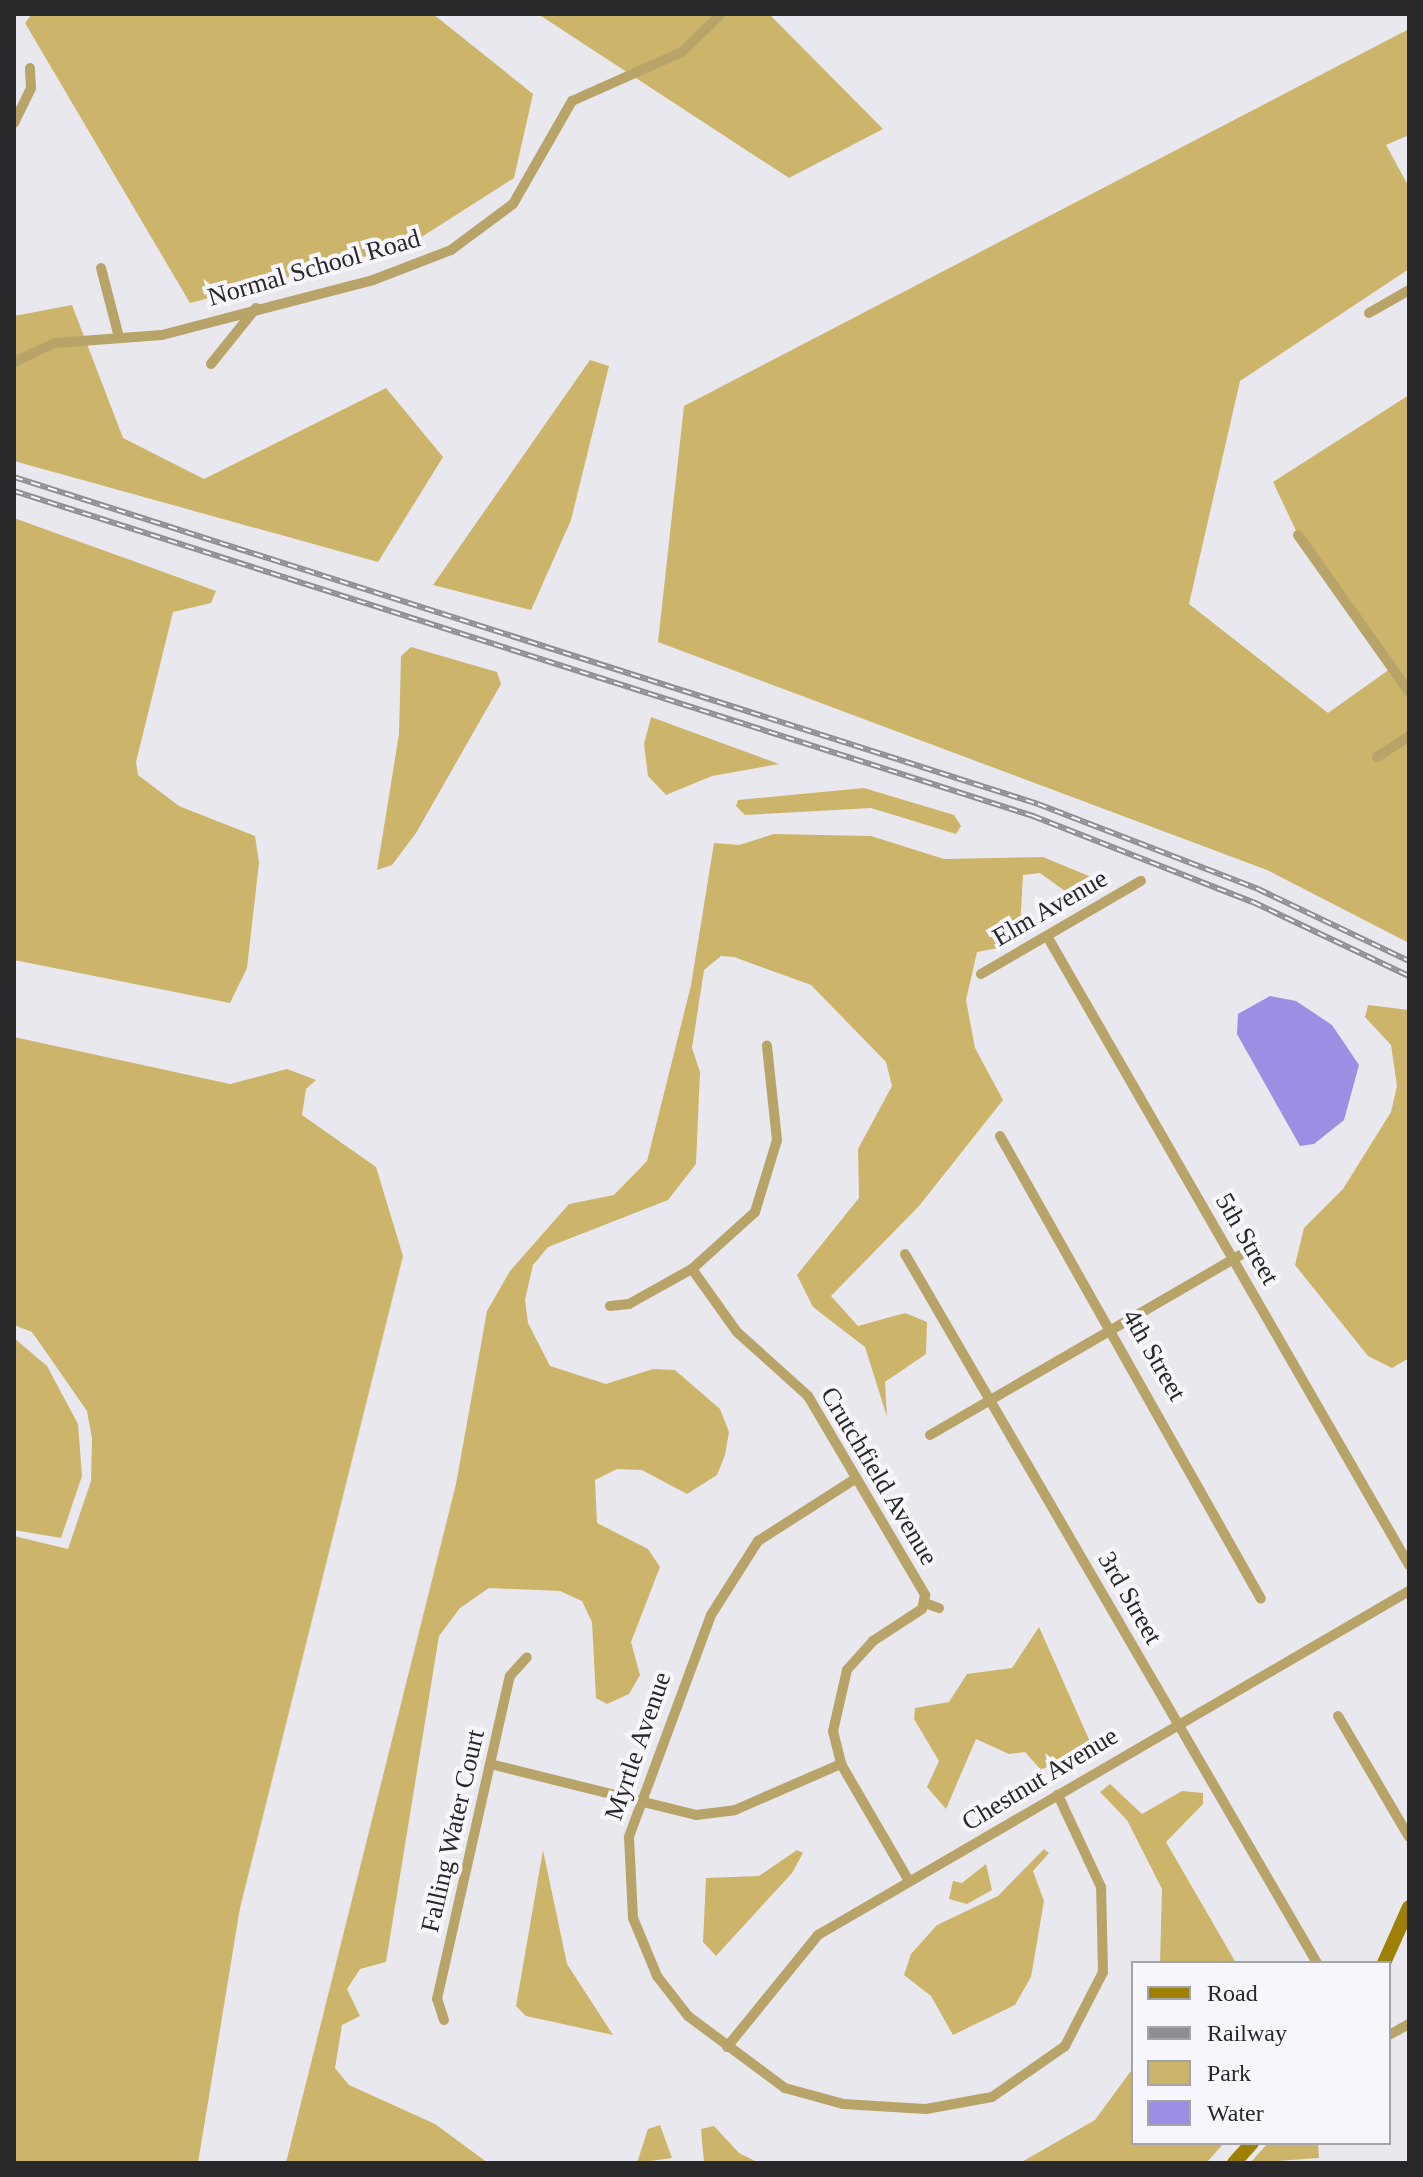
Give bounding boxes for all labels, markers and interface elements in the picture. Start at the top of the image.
street label: Normal School Road [204,223,424,313]
street label: Elm Avenue [986,862,1114,954]
street label: 5th Street [1208,1188,1286,1290]
street label: 4th Street [1115,1304,1193,1406]
street label: Crutchfield Avenue [813,1381,945,1571]
street label: 3rd Street [1091,1546,1169,1650]
street label: Myrtle Avenue [598,1667,678,1825]
street label: Chestnut Avenue [956,1720,1124,1838]
street label: Falling Water Court [414,1726,492,1936]
legend [1131,1961,1391,2145]
text: Road [1207,1980,1258,2006]
text: Railway [1207,2020,1287,2046]
text: Park [1207,2060,1251,2086]
text: Water [1207,2100,1264,2126]

